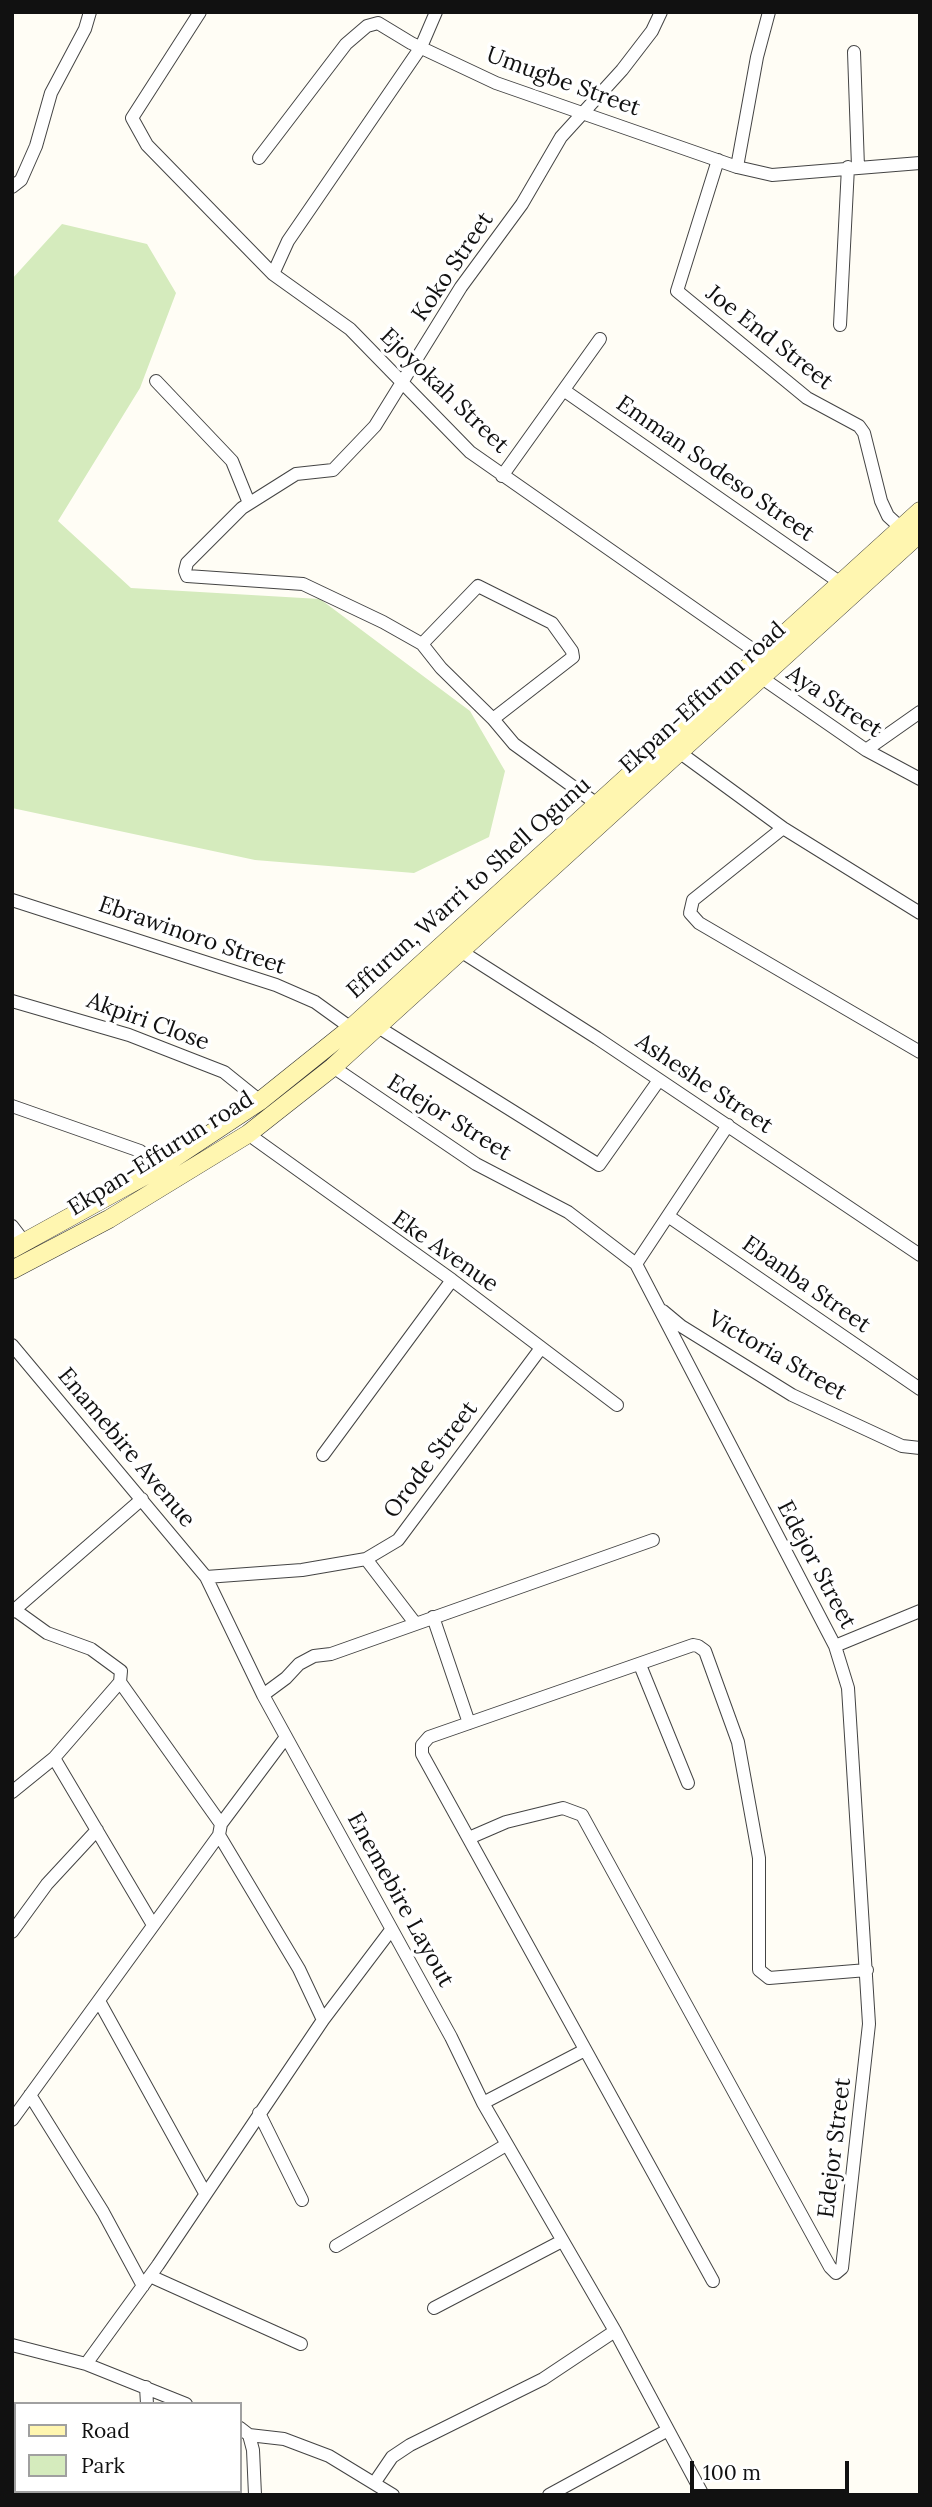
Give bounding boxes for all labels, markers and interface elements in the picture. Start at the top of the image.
street label: Umugbe Street [482,41,644,123]
street label: Koko Street [406,207,500,327]
street label: Joe End Street [700,280,838,396]
street label: Ejoyokah Street [374,323,514,459]
street label: Emman Sodeso Street [611,390,819,548]
street label: Ekpan-Effurun road [614,616,792,780]
street label: Aya Street [781,660,887,744]
street label: Effurun, Warri to Shell Ogunu [342,771,596,1005]
street label: Ebrawinoro Street [95,891,289,981]
street label: Akpiri Close [83,987,213,1057]
street label: Asheshe Street [630,1028,778,1140]
street label: Edejor Street [382,1069,516,1167]
street label: Ekpan-Effurun road [63,1086,259,1222]
street label: Eke Avenue [387,1205,503,1299]
street label: Ebanba Street [737,1231,875,1339]
street label: Victoria Street [703,1305,851,1407]
street label: Enamebire Avenue [51,1363,201,1533]
street label: Orode Street [378,1396,484,1524]
street label: Edejor Street [771,1496,861,1634]
street label: Enemebire Layout [341,1808,459,1992]
street label: Edejor Street [813,2076,857,2220]
legend [14,2402,242,2493]
text: Road [81,2417,130,2444]
scale bar [694,2448,853,2492]
text: Park [81,2452,125,2479]
text: 100 m [703,2459,761,2486]

